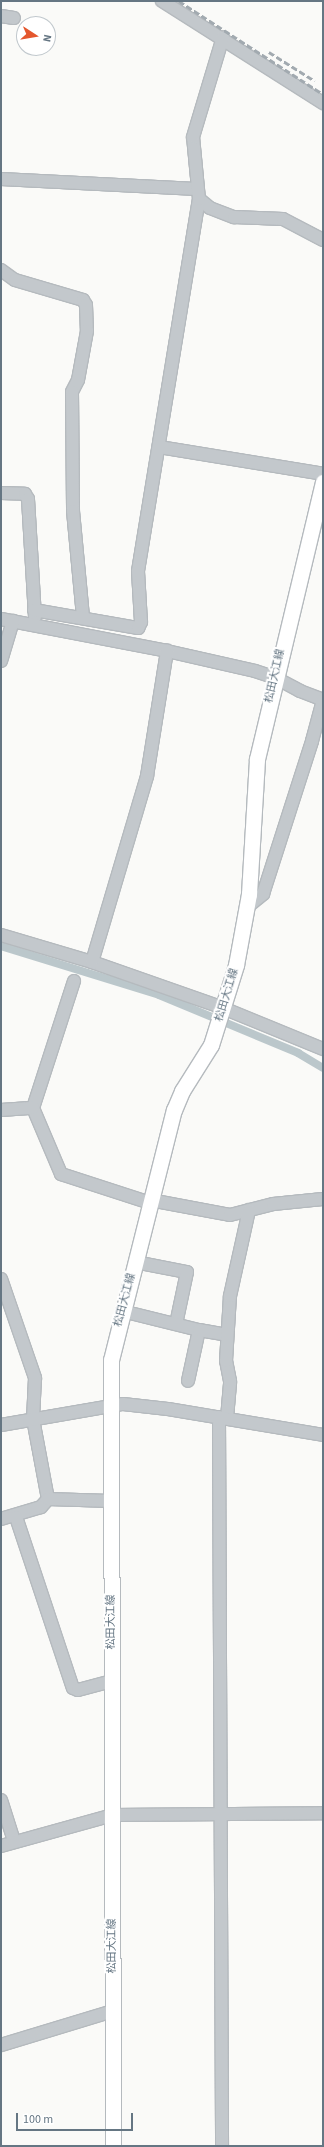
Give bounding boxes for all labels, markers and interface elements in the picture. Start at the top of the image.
north arrow [16,16,56,56]
text: N [39,33,55,44]
street label: 松田大江線 [262,648,288,704]
street label: 松田大江線 [213,967,241,1023]
street label: 松田大江線 [112,1272,138,1328]
street label: 松田大江線 [104,1595,118,1649]
street label: 松田大江線 [105,1919,119,1973]
scale bar [18,2105,135,2131]
text: 100 m [23,2111,53,2128]

